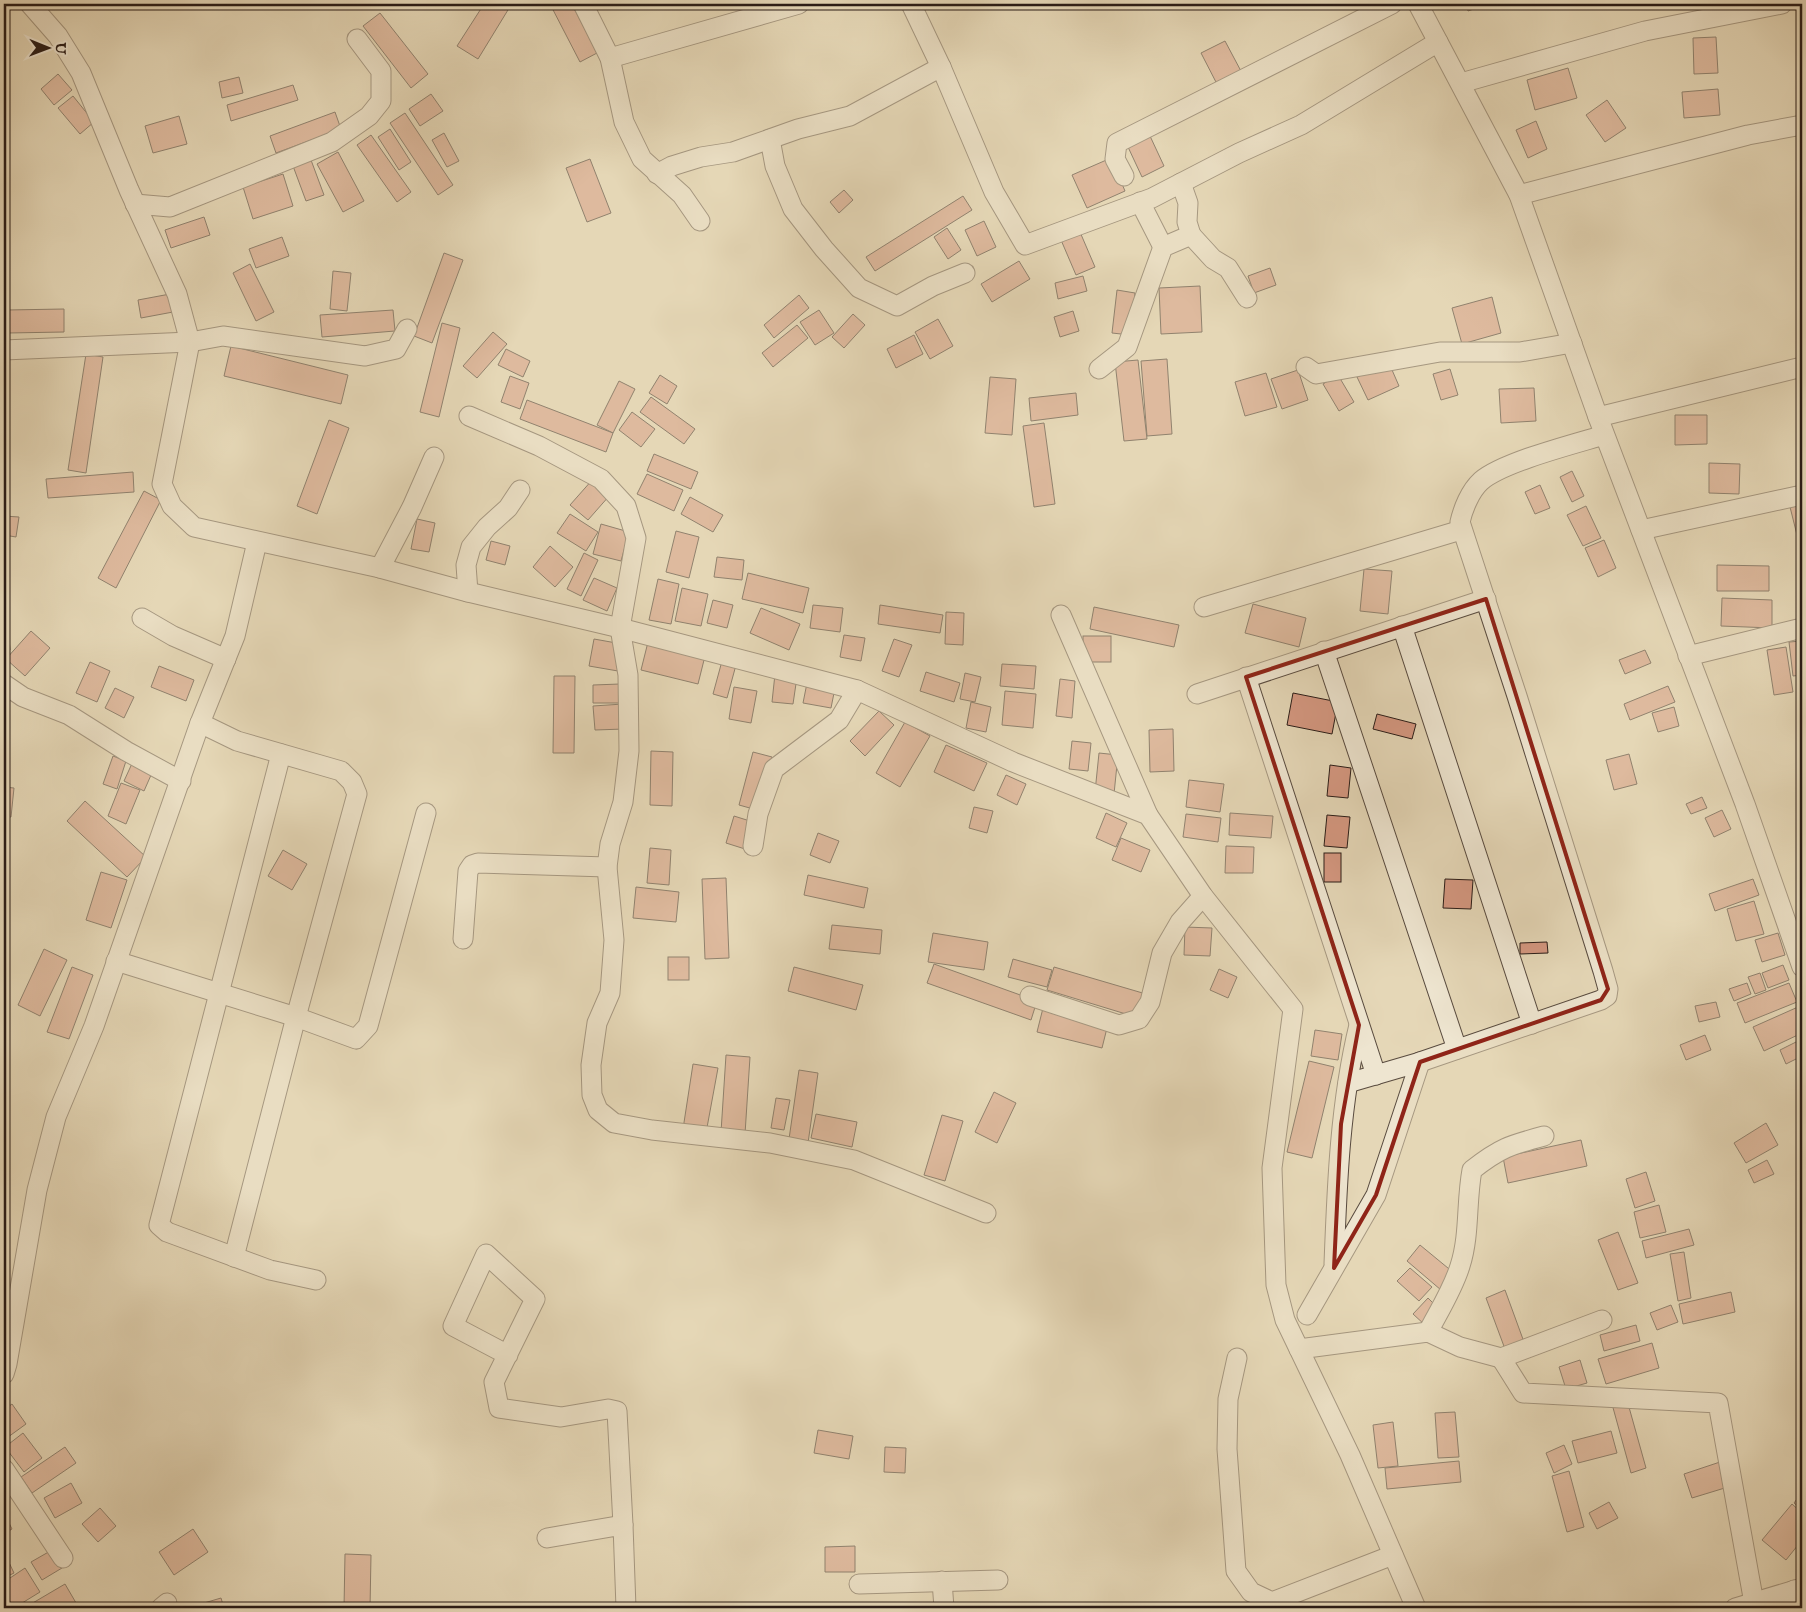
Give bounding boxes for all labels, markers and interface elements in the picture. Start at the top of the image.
north arrow [22,22,72,72]
text: U [51,41,69,55]

